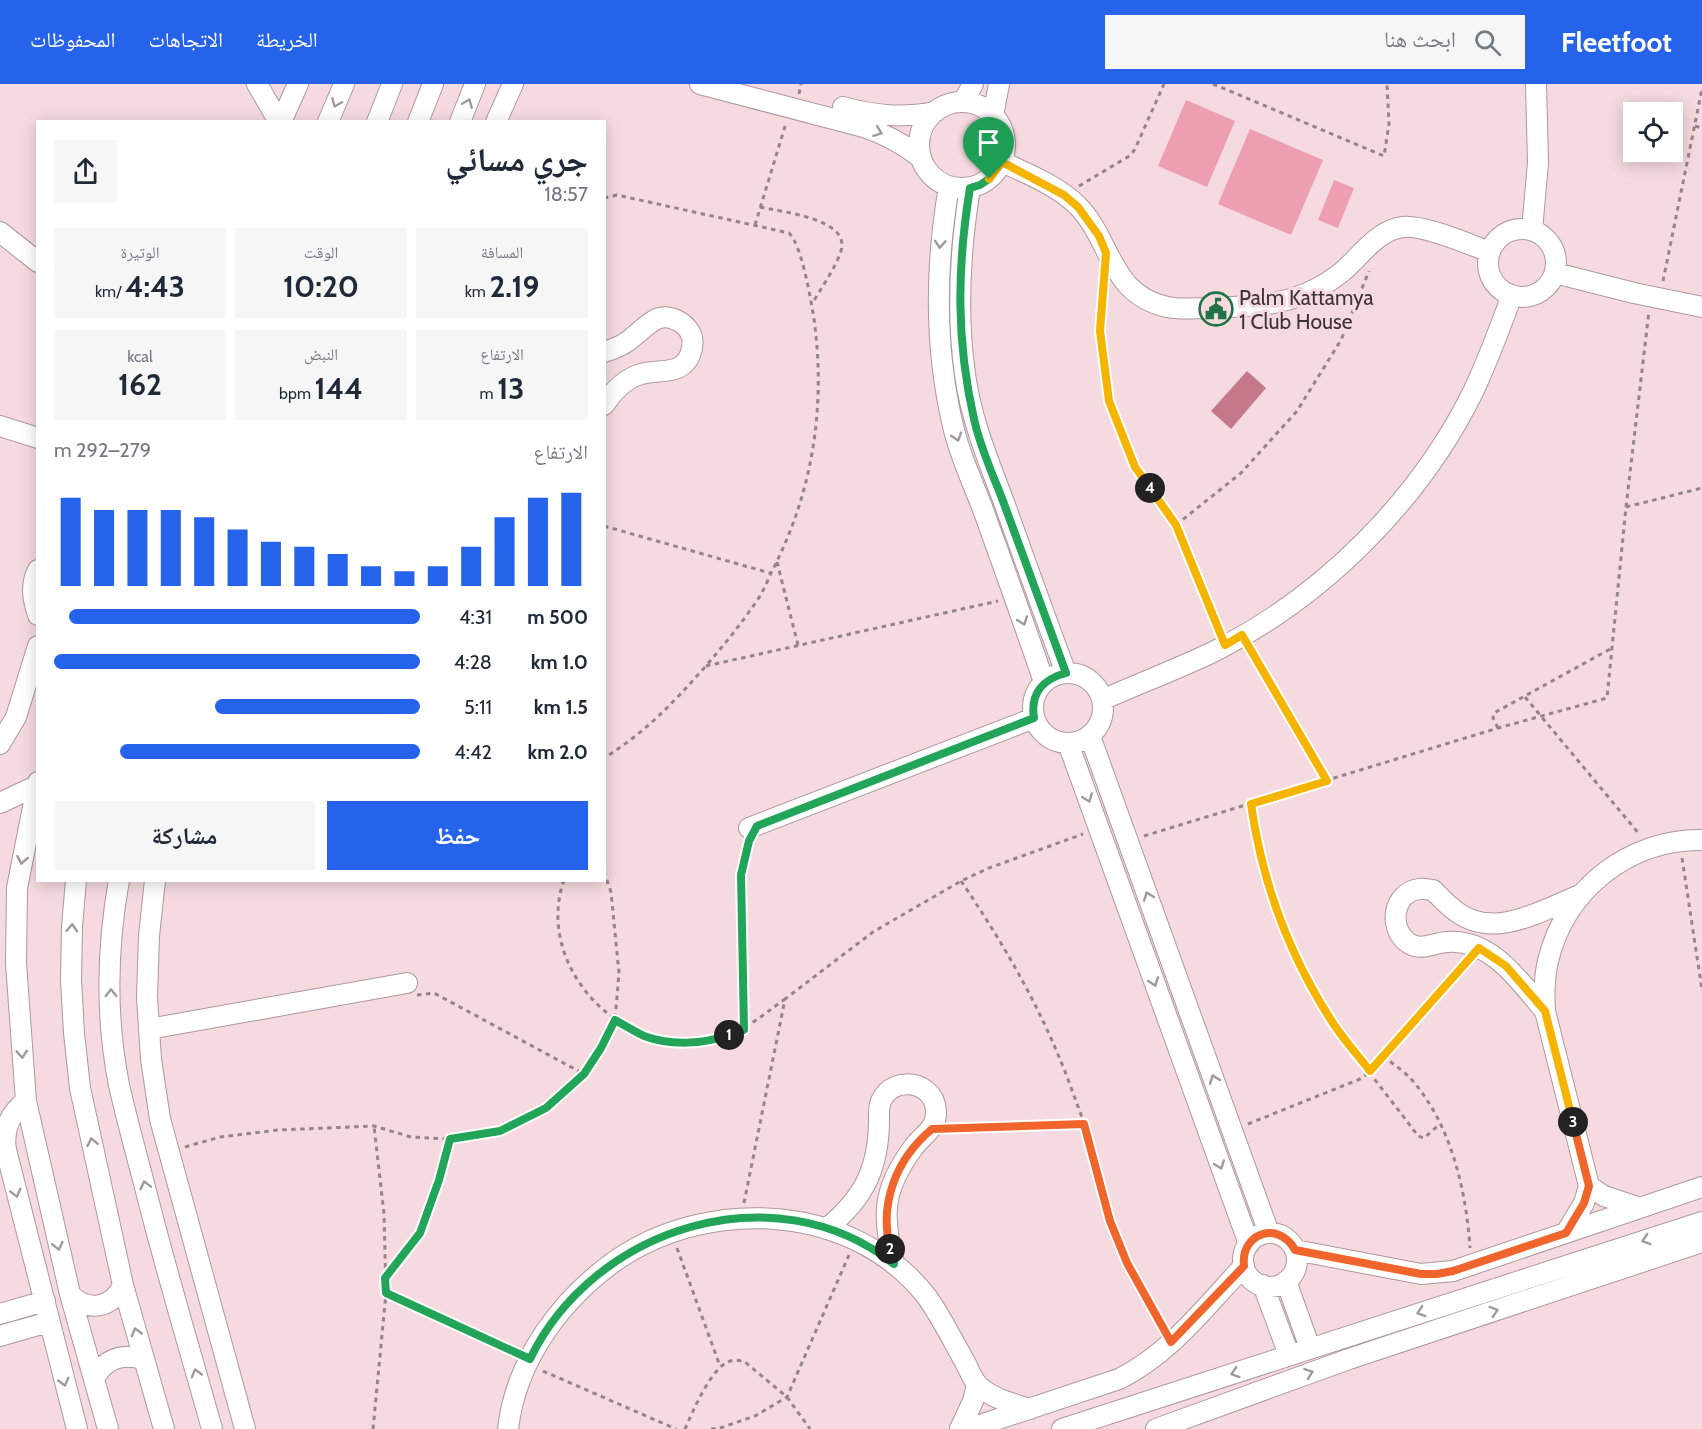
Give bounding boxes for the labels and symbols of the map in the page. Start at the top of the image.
one-way arrow [331,97,343,108]
one-way arrow [461,98,473,109]
pin [963,117,1014,179]
one-way arrow [872,125,883,137]
one-way arrow [934,240,947,249]
place label: Palm Kattamya 1 Club House [1239,285,1374,334]
public building icon: Palm Kattamya 1 Club House [1198,291,1234,327]
one-way arrow [950,431,962,442]
pin: 4 [1135,473,1165,503]
one-way arrow [1015,615,1028,626]
one-way arrow [1081,792,1093,803]
one-way arrow [16,855,28,865]
one-way arrow [1142,891,1155,902]
one-way arrow [66,924,79,933]
one-way arrow [1147,976,1160,987]
one-way arrow [104,989,117,998]
pin: 1 [714,1020,744,1050]
one-way arrow [16,1050,29,1059]
one-way arrow [1208,1074,1221,1085]
pin: 3 [1558,1107,1588,1137]
one-way arrow [86,1138,99,1148]
one-way arrow [1213,1159,1226,1170]
one-way arrow [139,1180,152,1190]
one-way arrow [8,1188,21,1198]
one-way arrow [1641,1233,1652,1245]
pin: 2 [875,1234,905,1264]
one-way arrow [51,1240,64,1250]
one-way arrow [1416,1305,1427,1318]
one-way arrow [1488,1306,1499,1319]
one-way arrow [131,1328,143,1338]
one-way arrow [1230,1365,1241,1378]
one-way arrow [191,1368,203,1379]
one-way arrow [1304,1368,1314,1381]
one-way arrow [57,1377,70,1387]

